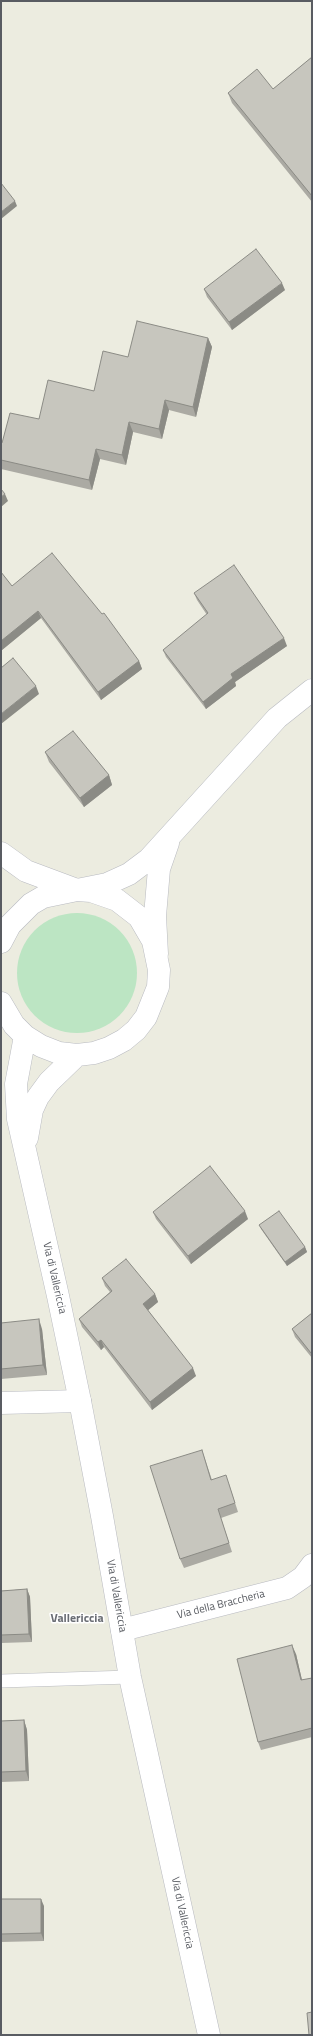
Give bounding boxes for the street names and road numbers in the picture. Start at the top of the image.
street label: Via di Vallericcia [39,1241,69,1315]
street label: Via di Vallericcia [103,1559,129,1633]
street label: Via della Braccheria [176,1588,266,1622]
street label: Via di Vallericcia [168,1876,196,1950]

